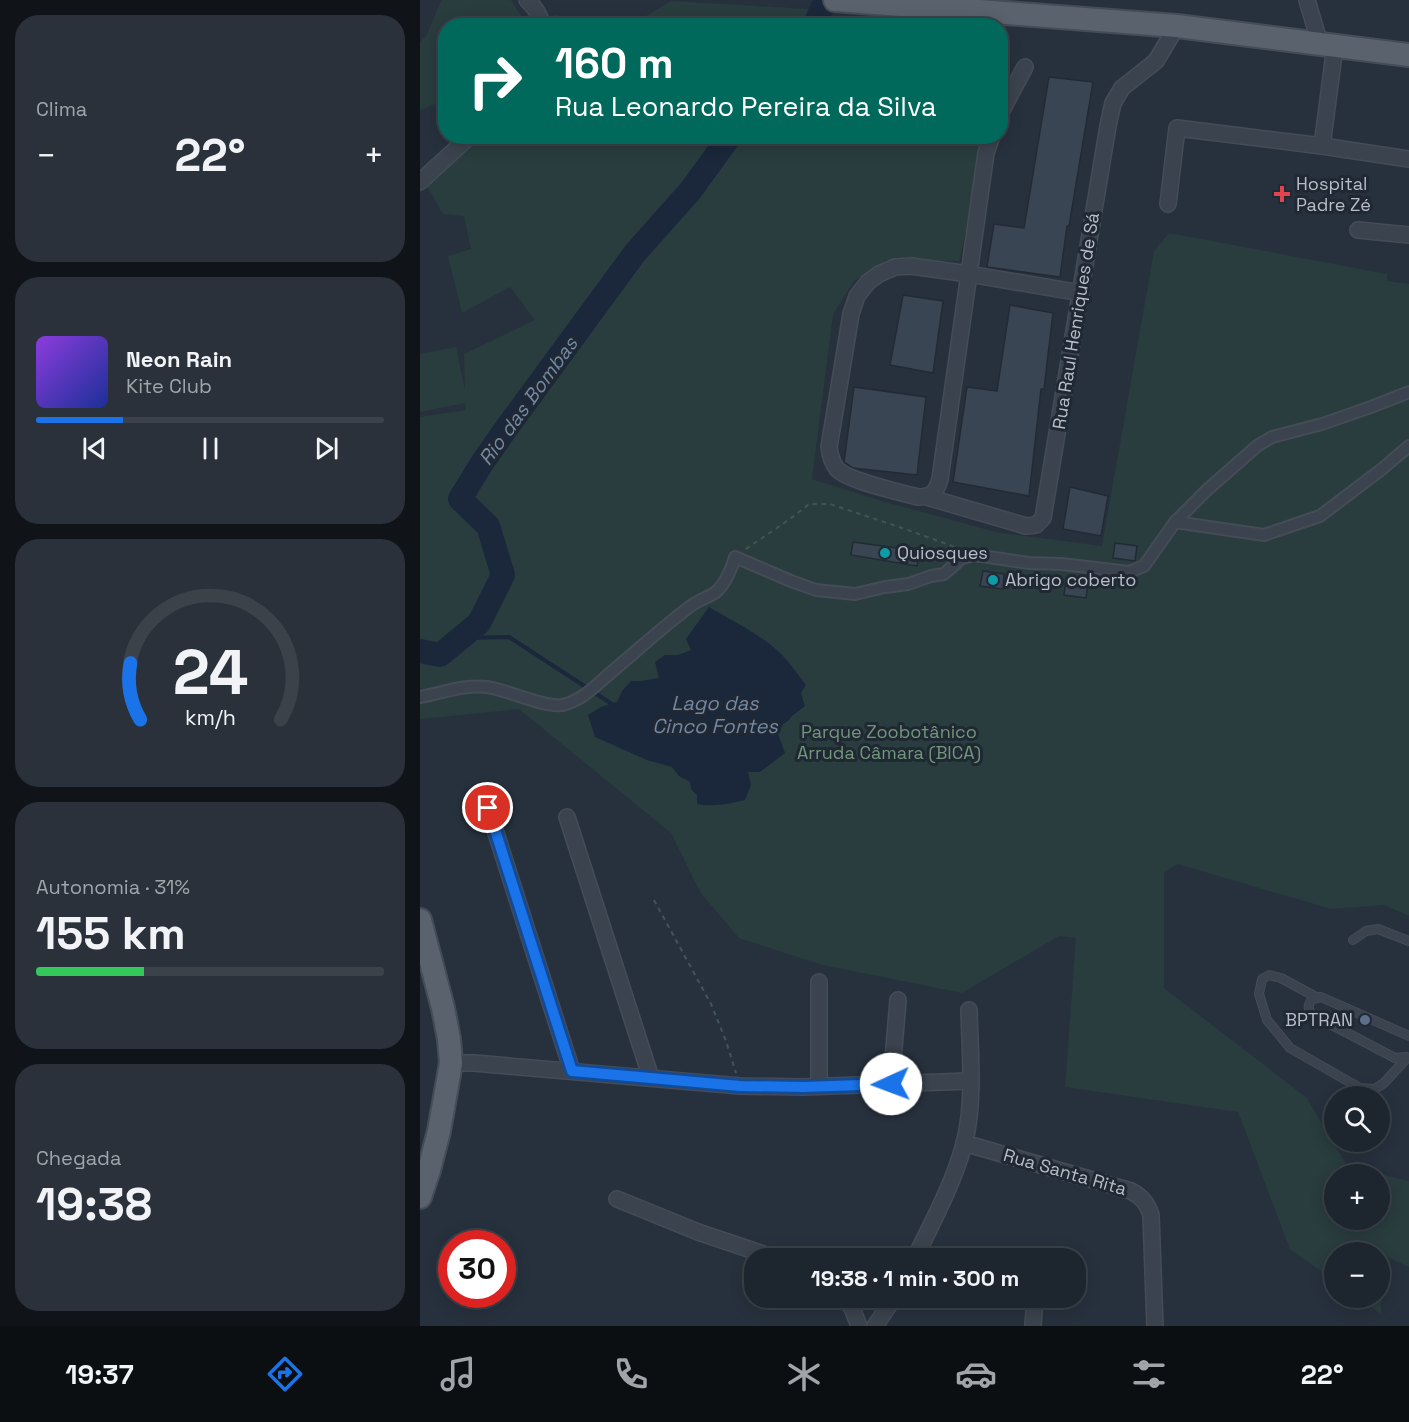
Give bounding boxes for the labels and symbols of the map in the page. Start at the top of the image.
place label: Hospital Padre Zé [1296,172,1371,216]
marker: Hospital Padre Zé [1273,185,1291,203]
street label: Rua Raul Henriques de Sá [1047,211,1104,431]
water label: Rio das Bombas [473,330,584,470]
place label: Quiosques [897,541,988,564]
marker: Quiosques [878,546,892,560]
place label: Abrigo coberto [1005,568,1136,591]
marker: Abrigo coberto [986,573,1000,587]
water label: Lago das Cinco Fontes [652,690,779,739]
park label: Parque Zoobotânico Arruda Câmara (BICA) [797,720,981,764]
pin [462,782,513,833]
place label: BPTRAN [1285,1008,1353,1031]
marker: BPTRAN [1358,1013,1372,1027]
position arrow [859,1052,923,1116]
street label: Rua Santa Rita [1001,1143,1129,1200]
speed limit sign: 30 [438,1230,516,1308]

